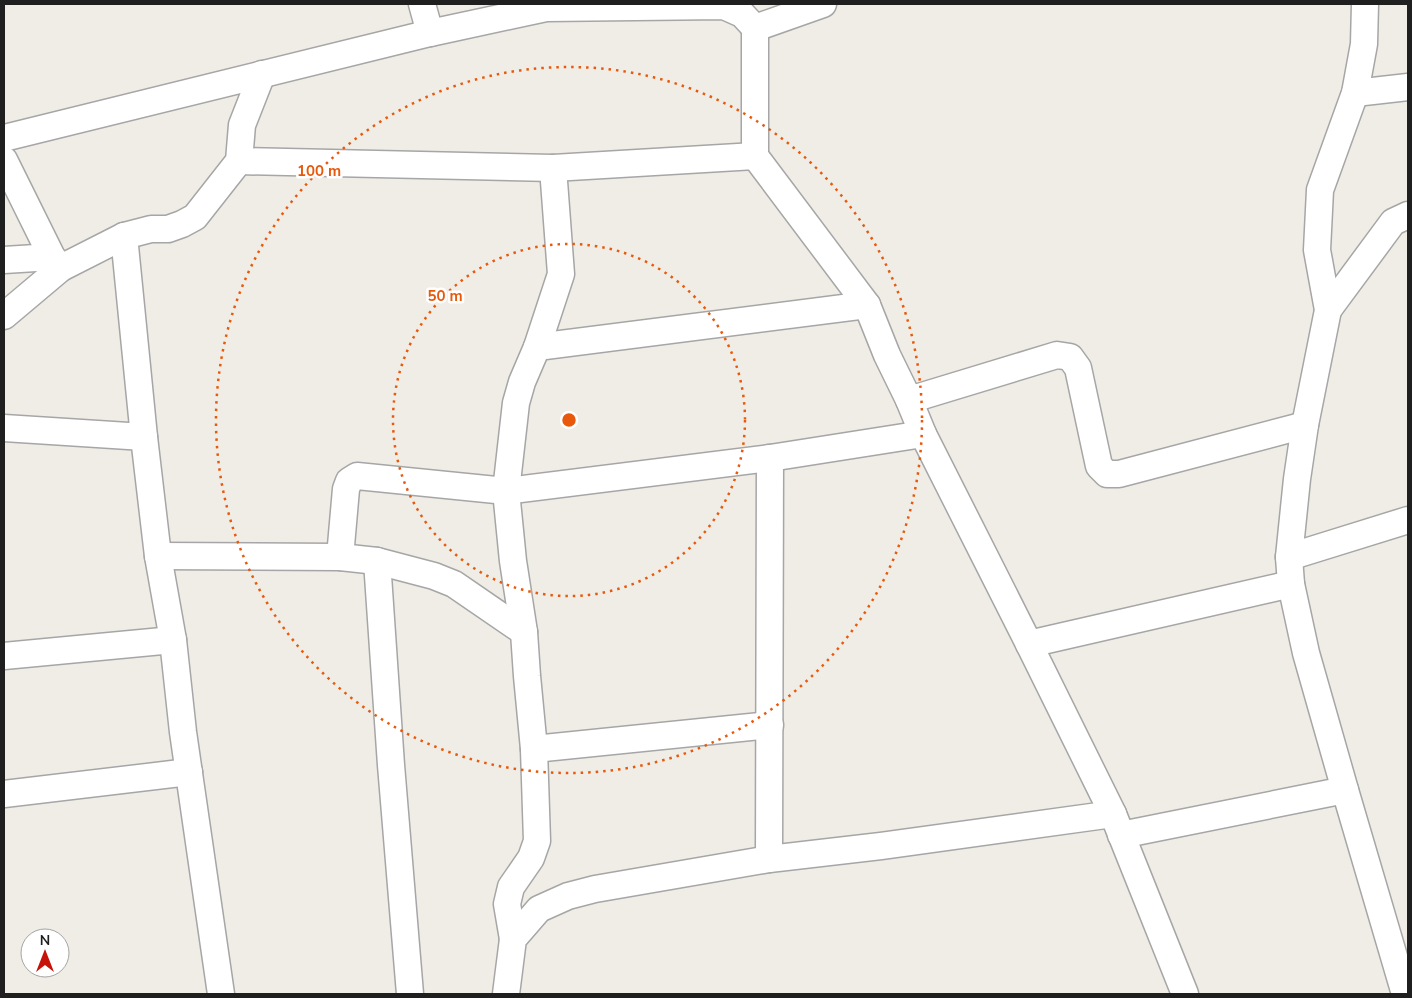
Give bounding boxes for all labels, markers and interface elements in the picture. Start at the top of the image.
text: 100 m [297,161,341,181]
text: 50 m [427,286,463,306]
centre of rings [560,411,578,429]
north arrow [20,928,70,978]
text: N [40,931,50,950]

